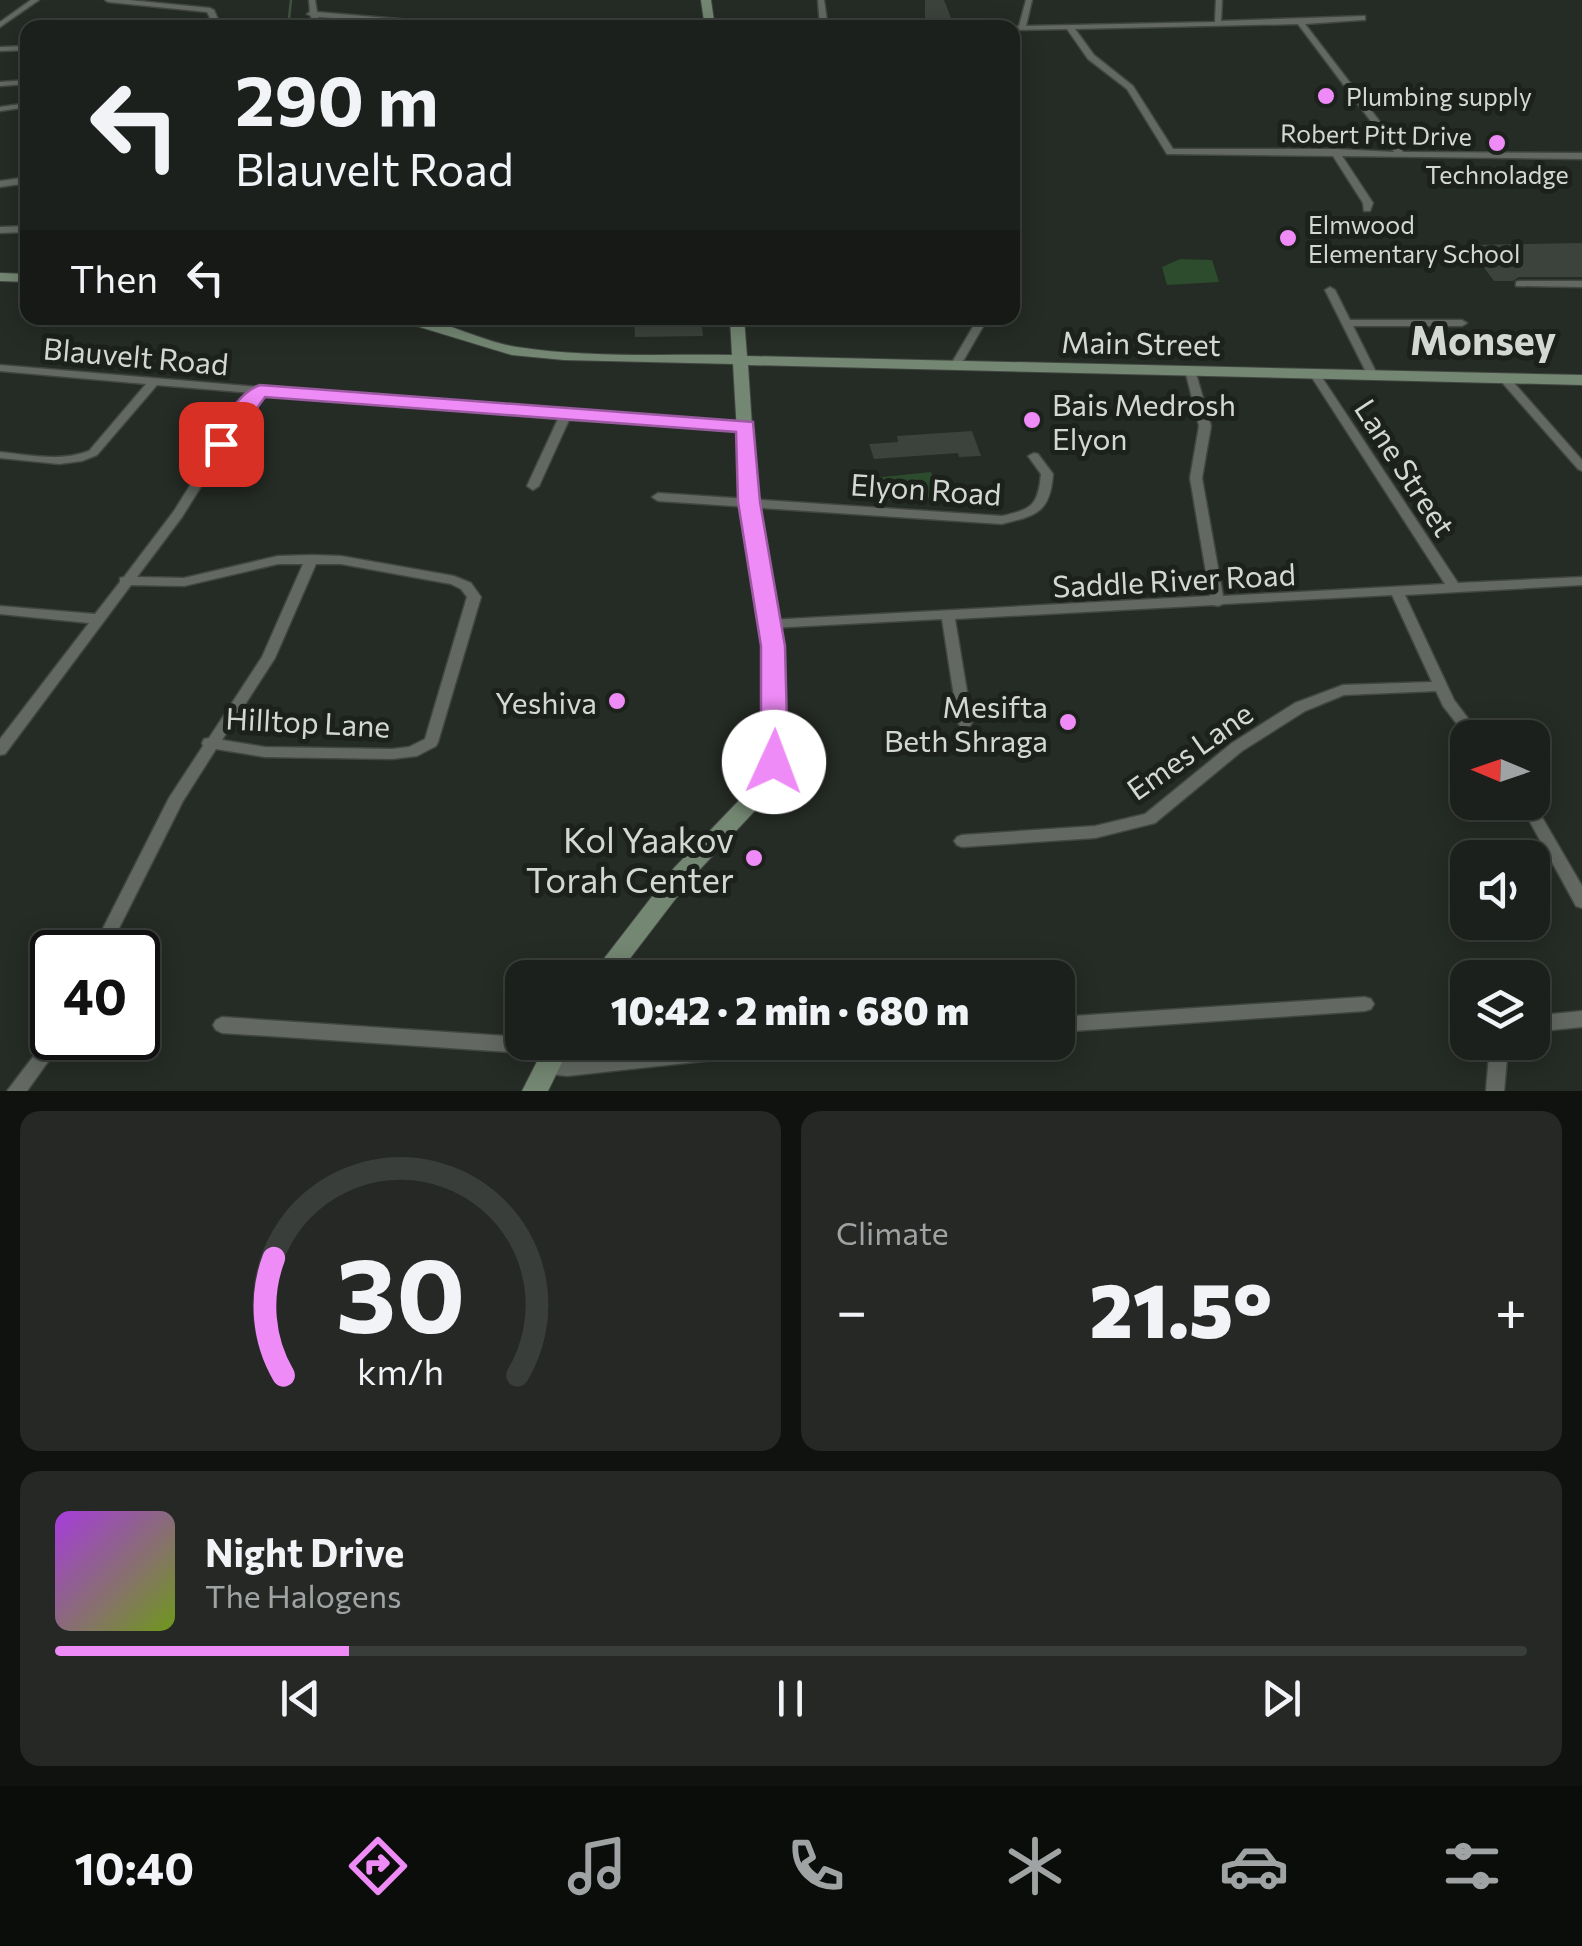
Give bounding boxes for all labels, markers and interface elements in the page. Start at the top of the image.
text: 290 m [235,55,439,140]
icon: left [70,60,200,190]
place label: Plumbing supply [1346,81,1532,111]
marker: Plumbing supply [1315,85,1337,107]
street label: Robert Pitt Drive [1280,117,1472,151]
marker: Technoladge [1486,132,1508,154]
text: Blauvelt Road [235,140,514,195]
place label: Technoladge [1425,159,1569,189]
place label: Elmwood Elementary School [1308,209,1520,268]
marker: Elmwood Elementary School [1277,227,1299,249]
icon: left [178,250,233,305]
text: Then [70,254,158,301]
district label: Monsey [1410,314,1556,363]
street label: Main Street [1061,322,1221,362]
street label: Blauvelt Road [42,328,230,382]
place label: Bais Medrosh Elyon [1052,385,1236,456]
street label: Lane Street [1348,391,1464,543]
pin [179,402,264,487]
marker: Bais Medrosh Elyon [1021,409,1043,431]
icon: arrive [194,417,249,472]
street label: Elyon Road [849,464,1003,512]
street label: Saddle River Road [1051,554,1297,604]
place label: Yeshiva [495,683,597,720]
place label: Mesifta Beth Shraga [884,687,1048,758]
marker: Yeshiva [606,690,628,712]
street label: Emes Lane [1119,693,1259,807]
street label: Hilltop Lane [225,698,391,744]
position arrow [722,710,826,814]
marker: Mesifta Beth Shraga [1057,711,1079,733]
north arrow [1450,720,1550,820]
map controls [1450,720,1550,1060]
place label: Kol Yaakov Torah Center [526,817,734,900]
button: sound [1450,840,1550,940]
marker: Kol Yaakov Torah Center [743,847,765,869]
speed limit sign: 40 [30,930,160,1060]
button: layers [1450,960,1550,1060]
text: 10:42 · 2 min · 680 m [611,986,969,1033]
text: Climate [836,1212,949,1252]
text: 30 [336,1227,465,1354]
text: 21.5° [1090,1262,1272,1353]
text: − [836,1275,867,1342]
text: + [1495,1275,1527,1342]
text: km/h [357,1349,444,1392]
text: Night Drive [205,1528,404,1575]
text: The Halogens [205,1575,402,1615]
icon: previous [273,1671,328,1726]
icon: pause [763,1671,818,1726]
icon: next [1254,1671,1309,1726]
icon: directions [343,1831,413,1901]
icon: music [562,1831,632,1901]
icon: phone [781,1831,851,1901]
icon: climate [1000,1831,1070,1901]
icon: car [1219,1831,1289,1901]
icon: filters [1437,1831,1507,1901]
text: 10:40 [74,1839,194,1894]

